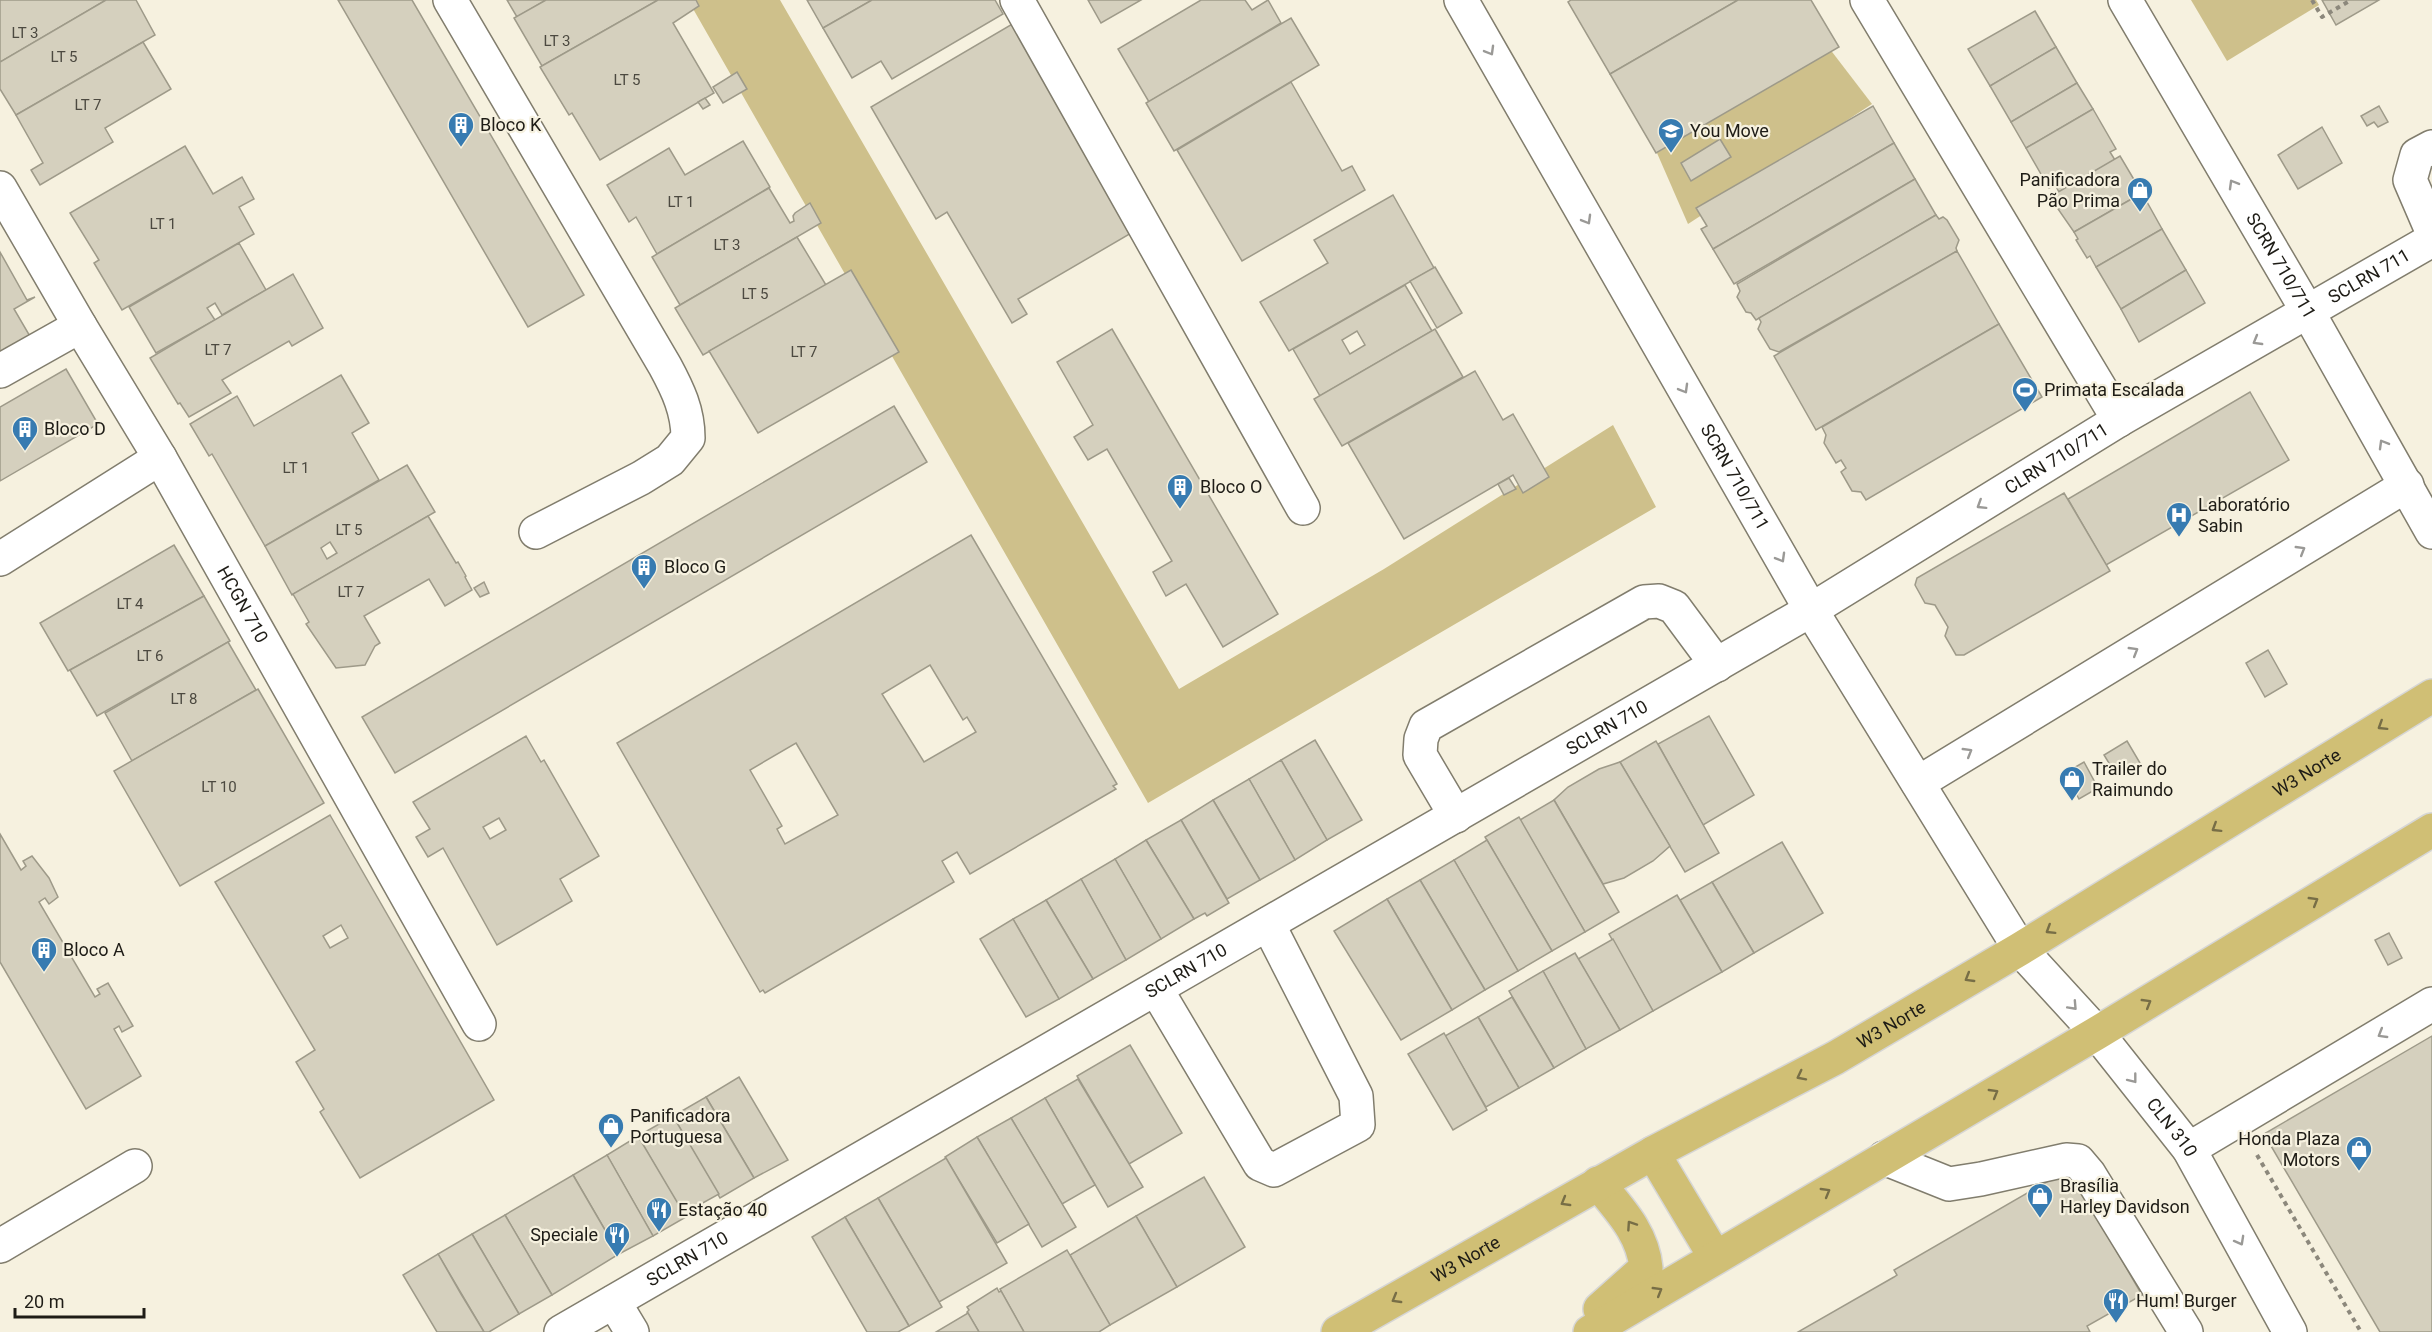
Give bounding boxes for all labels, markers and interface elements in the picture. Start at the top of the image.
house number: LT 3 [12,24,38,42]
house number: LT 3 [544,32,570,50]
one-way arrow [1483,45,1494,55]
house number: LT 5 [51,48,77,66]
house number: LT 5 [614,71,640,89]
house number: LT 7 [75,96,101,114]
building icon: Bloco K [446,110,476,148]
place label: Bloco K [480,114,542,135]
school or university icon: You Move [1656,116,1686,154]
place label: You Move [1690,120,1769,141]
place label: Panificadora Pão Prima [2019,169,2120,211]
shop icon: Panificadora Pão Prima [2125,175,2155,213]
one-way arrow [2229,180,2240,190]
house number: LT 1 [668,193,694,211]
street label: SCRN 710/711 [2242,209,2320,322]
one-way arrow [1580,214,1591,224]
house number: LT 1 [150,215,176,233]
house number: LT 3 [714,236,740,254]
street label: SCLRN 711 [2324,244,2414,307]
house number: LT 5 [742,285,768,303]
one-way arrow [2253,334,2263,345]
house number: LT 7 [205,341,231,359]
house number: LT 7 [791,343,817,361]
sports icon: Primata Escalada [2010,375,2040,413]
place label: Primata Escalada [2044,379,2184,400]
one-way arrow [1677,383,1688,393]
building icon: Bloco D [10,414,40,452]
place label: Bloco D [44,418,106,439]
street label: CLRN 710/711 [2001,418,2112,498]
street label: SCRN 710/711 [1696,420,1774,534]
one-way arrow [2379,440,2390,450]
house number: LT 1 [283,459,309,477]
building icon: Bloco O [1165,472,1195,510]
place label: Bloco O [1200,476,1262,497]
place label: Laboratório Sabin [2198,494,2290,536]
one-way arrow [1977,498,1987,510]
hospital icon: Laboratório Sabin [2164,500,2194,538]
house number: LT 5 [336,521,362,539]
one-way arrow [2295,545,2305,557]
building icon: Bloco G [629,552,659,590]
one-way arrow [1774,552,1785,562]
place label: Bloco G [664,556,726,577]
street label: HCGN 710 [213,562,273,646]
house number: LT 7 [338,583,364,601]
house number: LT 4 [117,595,144,613]
one-way arrow [2128,646,2138,658]
house number: LT 6 [137,647,163,665]
house number: LT 8 [171,690,197,708]
street label: SCLRN 710 [1562,696,1651,759]
one-way arrow [2378,719,2388,731]
street label: W3 Norte [2269,744,2344,801]
one-way arrow [1962,748,1972,760]
place label: Trailer do Raimundo [2092,758,2173,800]
shop icon: Trailer do Raimundo [2057,764,2087,802]
house number: LT 10 [201,778,237,796]
one-way arrow [2212,821,2222,833]
one-way arrow [2308,897,2318,909]
one-way arrow [2046,923,2056,935]
building icon: Bloco A [29,935,59,973]
place label: Bloco A [63,939,125,960]
street label: SCLRN 710 [1141,939,1231,1002]
one-way arrow [1965,971,1975,983]
street label: W3 Norte [1853,996,1929,1053]
one-way arrow [2141,998,2151,1010]
one-way arrow [2066,1000,2077,1010]
one-way arrow [2378,1027,2388,1038]
one-way arrow [1796,1069,1807,1080]
one-way arrow [2126,1072,2137,1083]
one-way arrow [1988,1089,1998,1101]
street label: CLN 310 [2143,1094,2202,1160]
place label: Panificadora Portuguesa [630,1105,731,1147]
shop icon: Panificadora Portuguesa [596,1111,626,1149]
place label: Honda Plaza Motors [2238,1128,2340,1170]
shop icon: Honda Plaza Motors [2344,1134,2374,1172]
place label: Brasília Harley Davidson [2060,1175,2190,1217]
shop icon: Brasília Harley Davidson [2025,1181,2055,1219]
one-way arrow [1820,1188,1830,1199]
restaurant icon: Estação 40 [644,1195,674,1233]
one-way arrow [1561,1195,1571,1206]
place label: Estação 40 [678,1199,767,1220]
restaurant icon: Speciale [602,1220,632,1258]
one-way arrow [1627,1221,1638,1232]
place label: Speciale [530,1224,598,1245]
street label: SCLRN 710 [643,1227,732,1290]
street label: W3 Norte [1427,1231,1504,1287]
one-way arrow [2233,1235,2244,1245]
scale bar [15,1281,144,1319]
restaurant icon: Hum! Burger [2101,1286,2131,1324]
one-way arrow [1652,1287,1662,1298]
place label: Hum! Burger [2136,1290,2236,1311]
text: 20 m [24,1291,64,1312]
one-way arrow [1392,1292,1402,1303]

